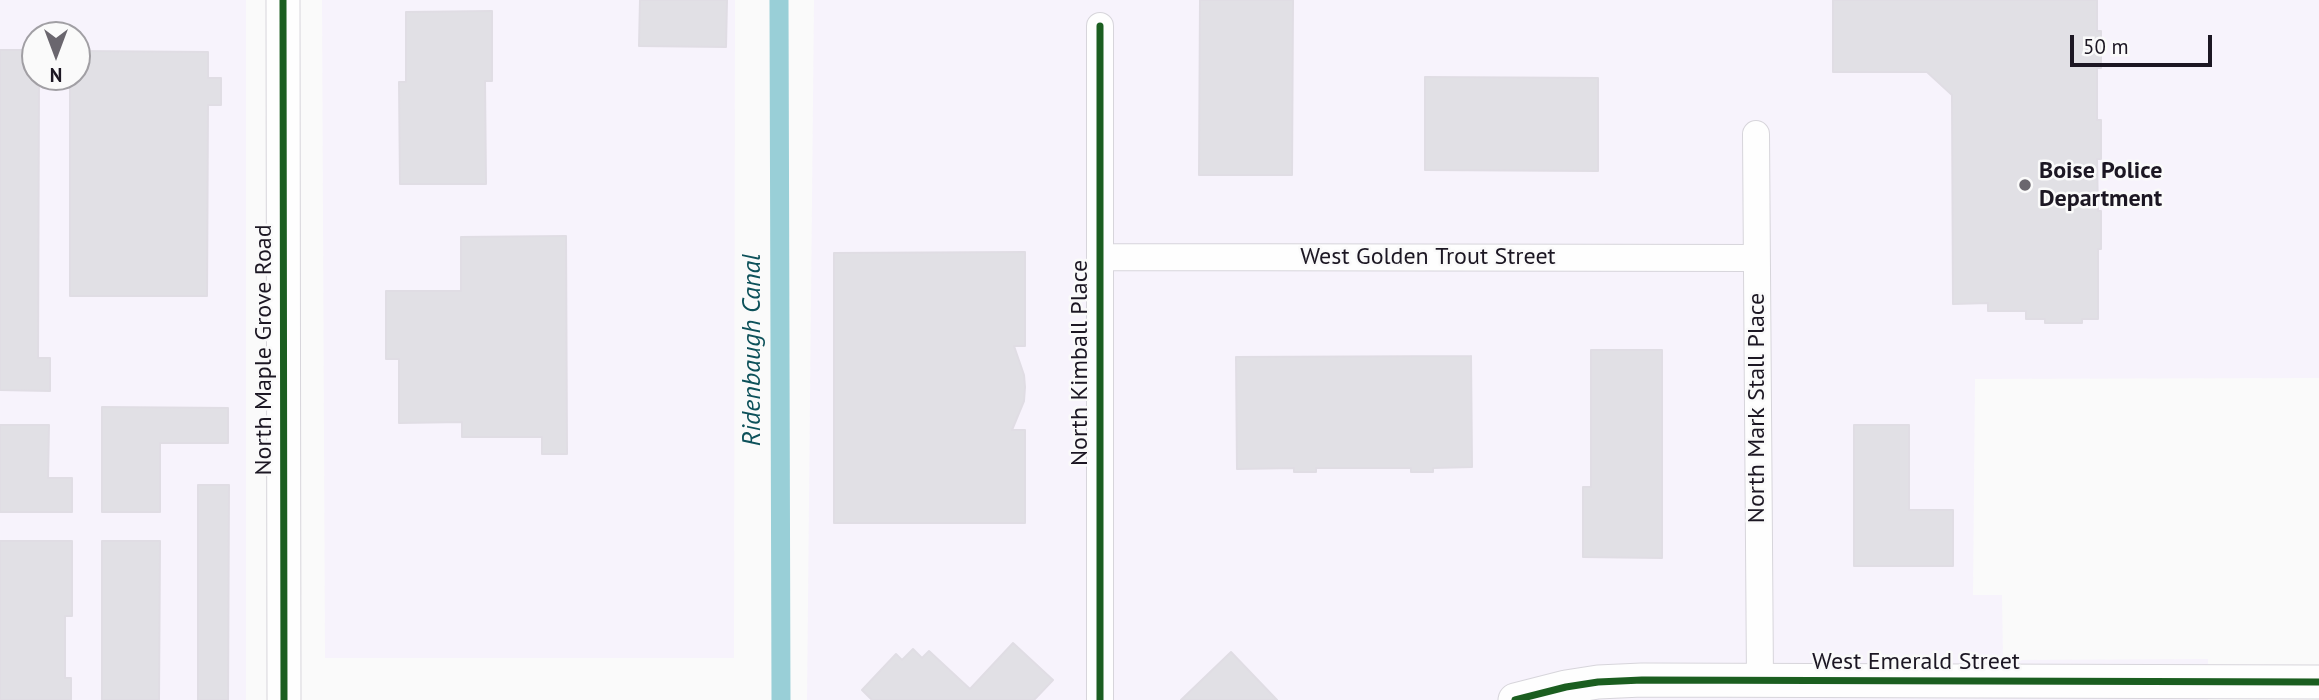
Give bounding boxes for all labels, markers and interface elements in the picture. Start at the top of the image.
north arrow [21,21,91,91]
scale bar [2074,21,2216,65]
text: 50 m [2083,33,2129,60]
text: N [50,63,62,87]
place label: Boise Police Department [2039,157,2162,213]
marker: Boise Police Department [2017,177,2033,193]
street label: North Maple Grove Road [250,224,278,476]
street label: West Golden Trout Street [1300,243,1556,271]
water label: Ridenbaugh Canal [737,254,769,446]
street label: North Kimball Place [1066,260,1094,466]
street label: North Mark Stall Place [1743,293,1771,523]
street label: West Emerald Street [1812,648,2020,676]

